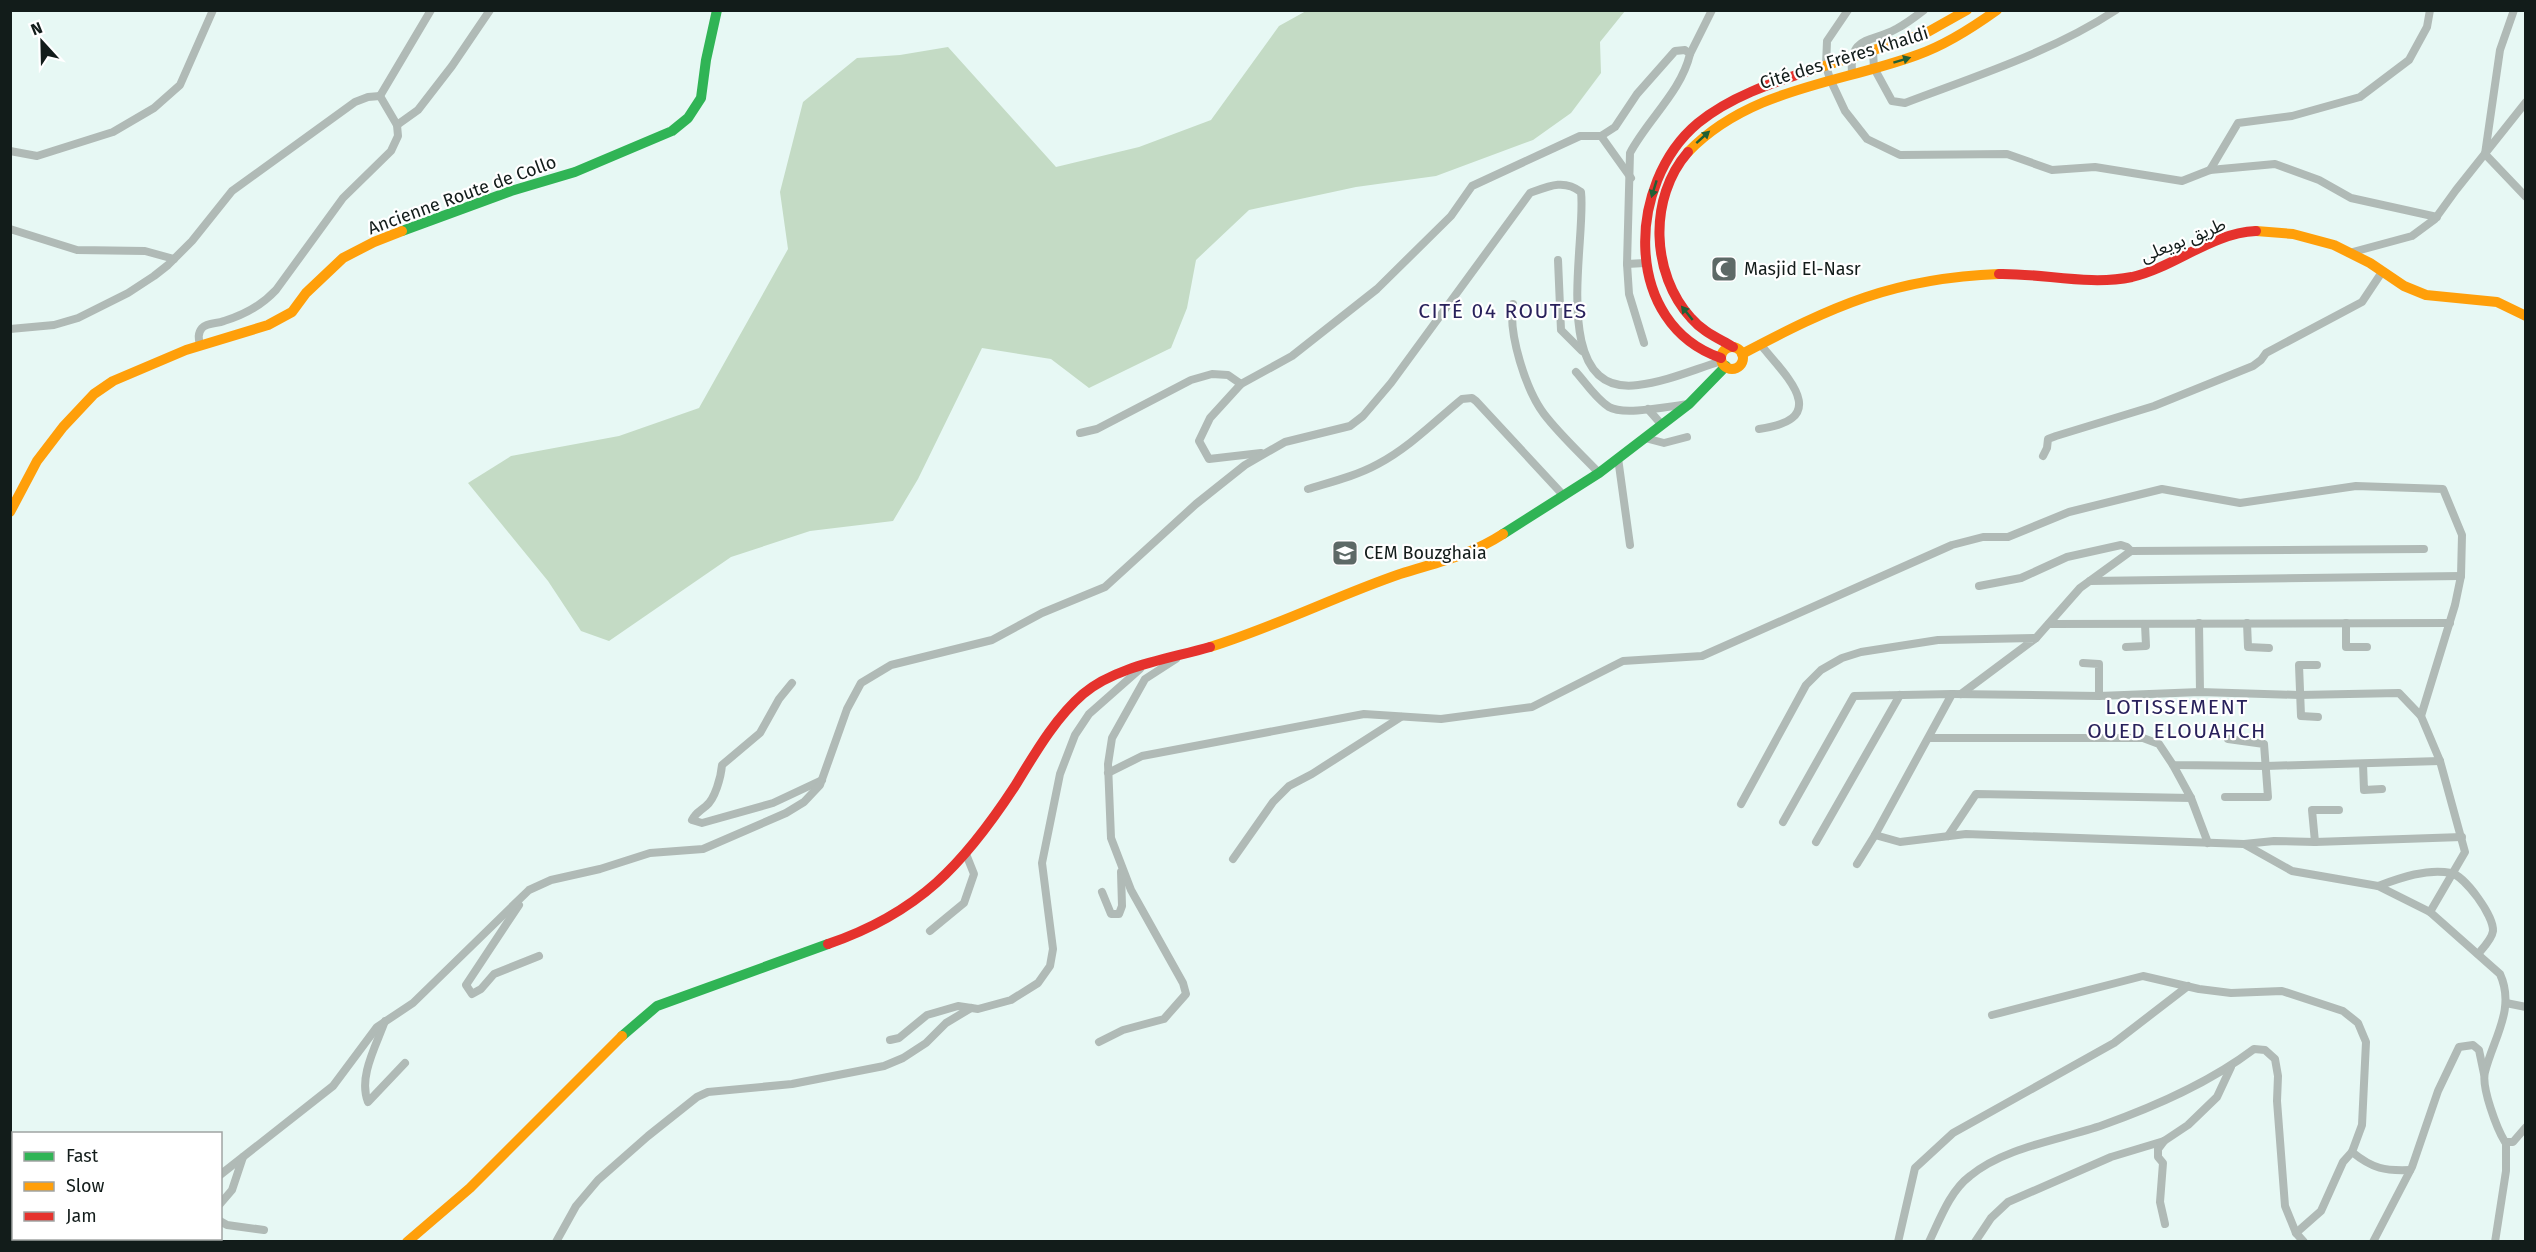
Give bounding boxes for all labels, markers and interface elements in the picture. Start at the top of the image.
north arrow [12,12,72,72]
text: N [28,18,45,39]
street label: Cité des Frères Khaldi [1757,22,1931,94]
one-way arrow [1893,55,1911,64]
one-way arrow [1696,130,1711,144]
street label: Ancienne Route de Collo [365,151,559,239]
one-way arrow [1649,180,1658,198]
street label: طريق بويعلى [2137,213,2229,267]
mosque icon: Masjid El-Nasr [1709,254,1739,284]
place label: Masjid El-Nasr [1744,258,1861,280]
district label: CITÉ 04 ROUTES [1418,298,1588,324]
one-way arrow [1680,305,1693,321]
school or university icon: CEM Bouzghaia [1330,538,1360,568]
place label: CEM Bouzghaia [1364,542,1487,564]
district label: LOTISSEMENT OUED ELOUAHCH [2087,694,2267,744]
legend [12,1132,222,1240]
text: Fast [66,1145,99,1167]
text: Slow [66,1175,105,1197]
text: Jam [66,1205,97,1227]

